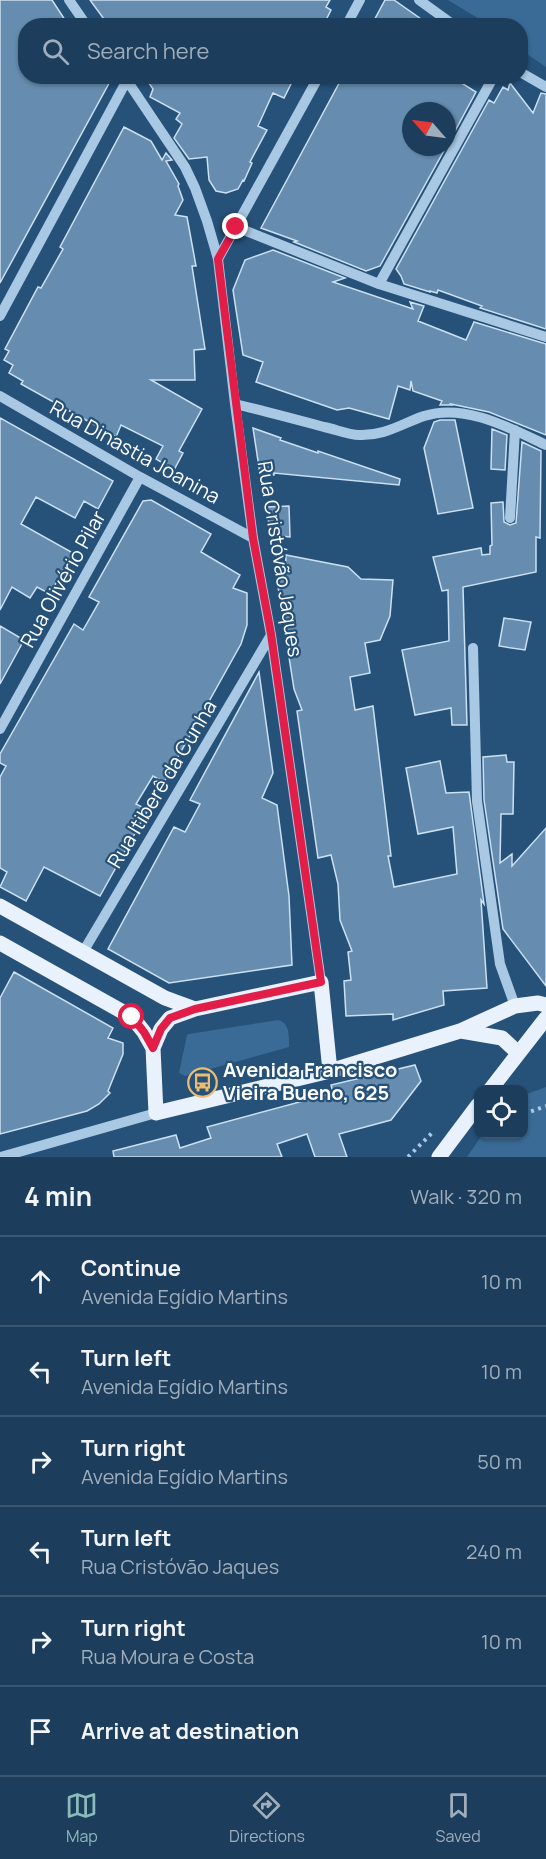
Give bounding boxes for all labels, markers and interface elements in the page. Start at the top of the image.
search box [18,18,528,84]
icon: search [39,35,72,68]
text: Search here [87,36,209,66]
north arrow [402,102,456,156]
route end [222,213,248,239]
street label: Rua Dinastia Joanina [45,394,225,510]
street label: Rua Cristóvão Jaques [252,459,309,659]
street label: Rua Olivério Pilar [14,505,111,652]
street label: Rua Itiberê da Cunha [101,695,222,873]
route start [118,1003,144,1029]
place label: Avenida Francisco Vieira Bueno, 625 [223,1056,397,1106]
bus stop icon: Avenida Francisco Vieira Bueno, 625 [186,1066,218,1098]
map controls [474,1085,528,1139]
button: locate [474,1085,528,1139]
text: 4 min [24,1178,92,1214]
text: Walk · 320 m [410,1183,522,1210]
text: Continue [81,1253,181,1283]
icon: ahead [24,1265,57,1298]
text: 10 m [481,1268,522,1295]
text: Avenida Egídio Martins [81,1283,288,1310]
text: Turn left [81,1343,171,1373]
icon: left [24,1355,57,1388]
text: 10 m [481,1358,522,1385]
text: Avenida Egídio Martins [81,1373,288,1400]
text: Turn right [81,1433,186,1463]
icon: right [24,1445,57,1478]
text: 50 m [477,1448,522,1475]
text: Avenida Egídio Martins [81,1463,288,1490]
text: Turn left [81,1523,171,1553]
icon: left [24,1535,57,1568]
text: 240 m [466,1538,522,1565]
text: Rua Cristóvão Jaques [81,1553,279,1580]
text: Turn right [81,1613,186,1643]
icon: right [24,1625,57,1658]
text: 10 m [481,1628,522,1655]
text: Rua Moura e Costa [81,1643,254,1670]
icon: arrive [24,1715,57,1748]
text: Arrive at destination [81,1716,299,1746]
tab: Map [65,1789,98,1847]
tab: Directions [229,1789,305,1847]
tab: Saved [436,1789,481,1847]

